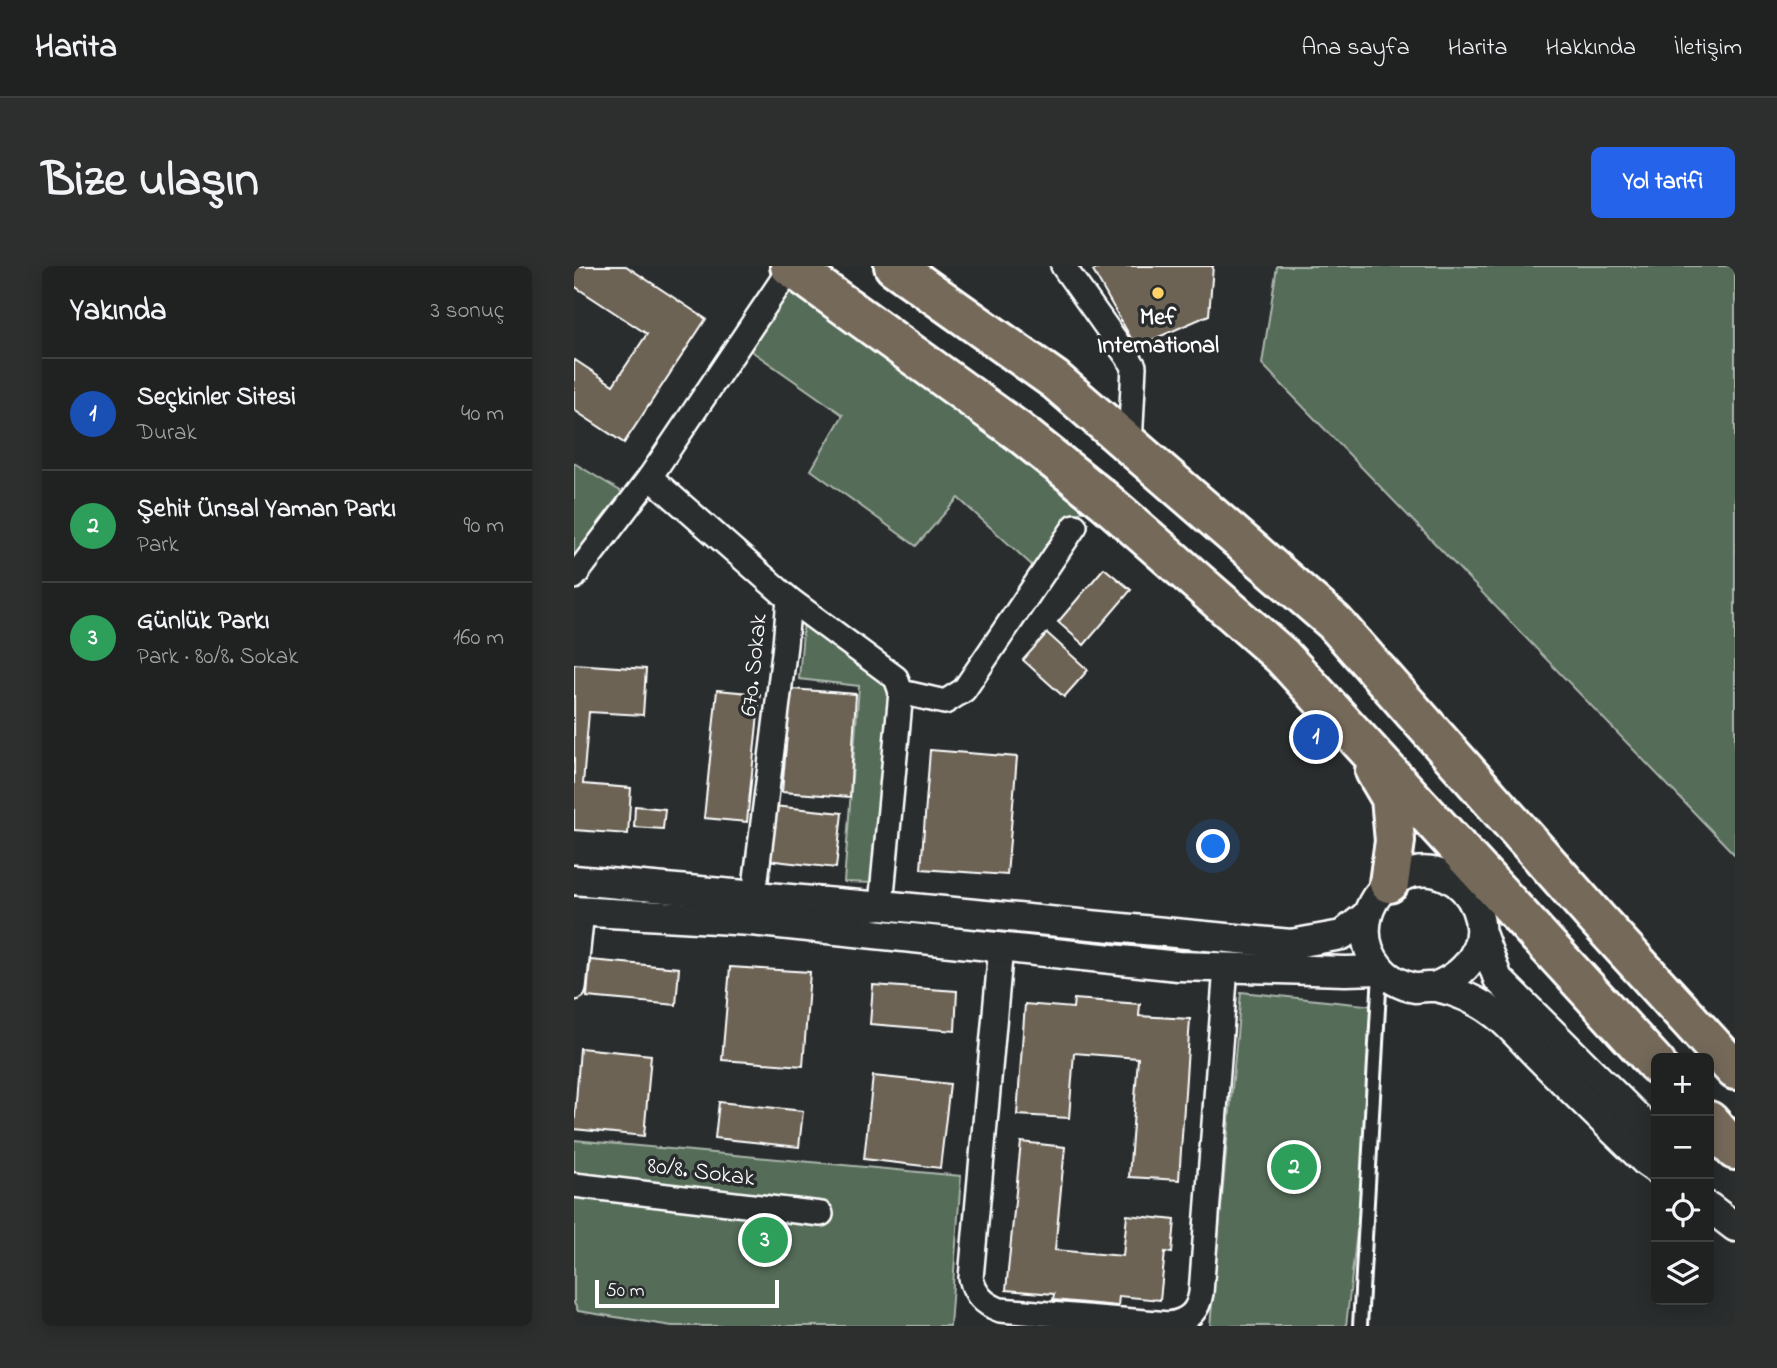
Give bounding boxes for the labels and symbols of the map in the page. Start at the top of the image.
marker: Mef International [1150,285,1166,301]
place label: Mef International [1097,301,1219,364]
street label: 670. Sokak [732,612,778,718]
pin: 1 [1293,711,1339,763]
your location [1196,829,1230,863]
pin: 2 [1271,1141,1317,1193]
street label: 80/8. Sokak [645,1149,757,1197]
pin: 3 [742,1214,788,1266]
scale bar [595,1277,779,1309]

